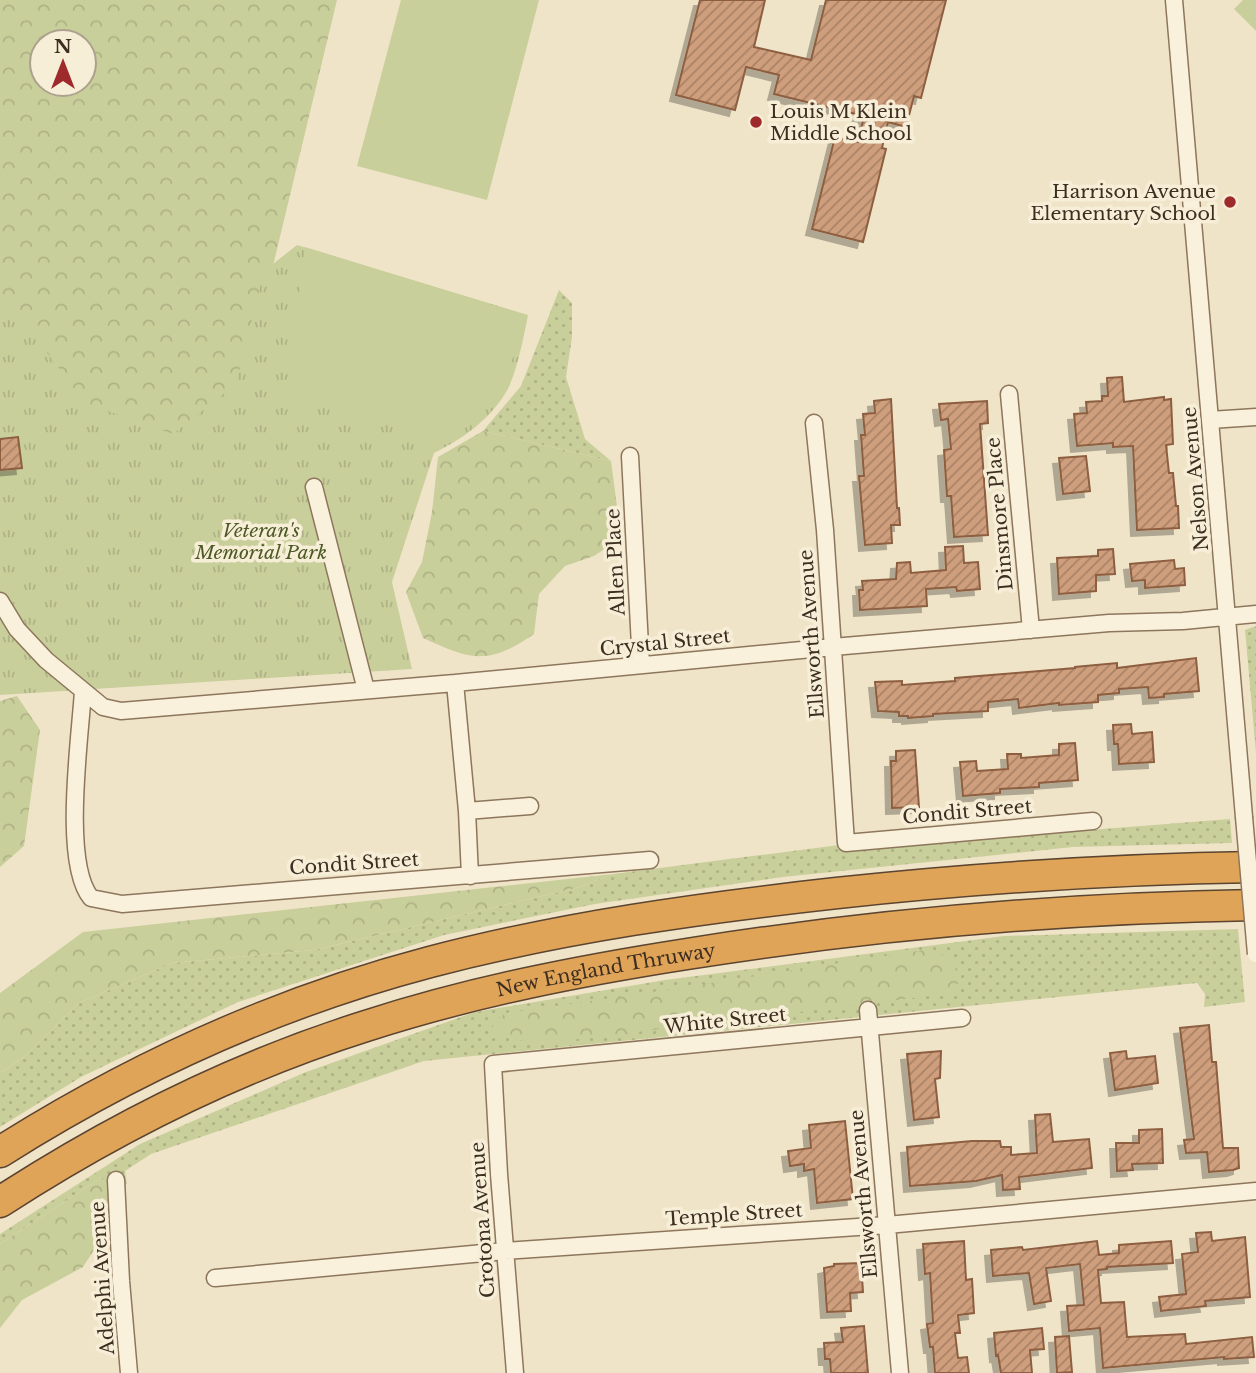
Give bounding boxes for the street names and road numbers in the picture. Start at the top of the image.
street label: Nelson Avenue [1178,406,1213,552]
street label: Dinsmore Place [981,436,1018,592]
street label: Allen Place [601,508,630,617]
street label: Ellsworth Avenue [794,549,829,719]
street label: Crystal Street [599,624,732,661]
street label: Condit Street [901,794,1034,829]
street label: Condit Street [288,847,420,880]
street label: New England Thruway [494,939,717,1002]
street label: White Street [662,1003,788,1038]
street label: Ellsworth Avenue [845,1109,882,1279]
street label: Crotona Avenue [466,1141,499,1299]
street label: Temple Street [665,1198,804,1231]
street label: Adelphi Avenue [86,1200,119,1356]

